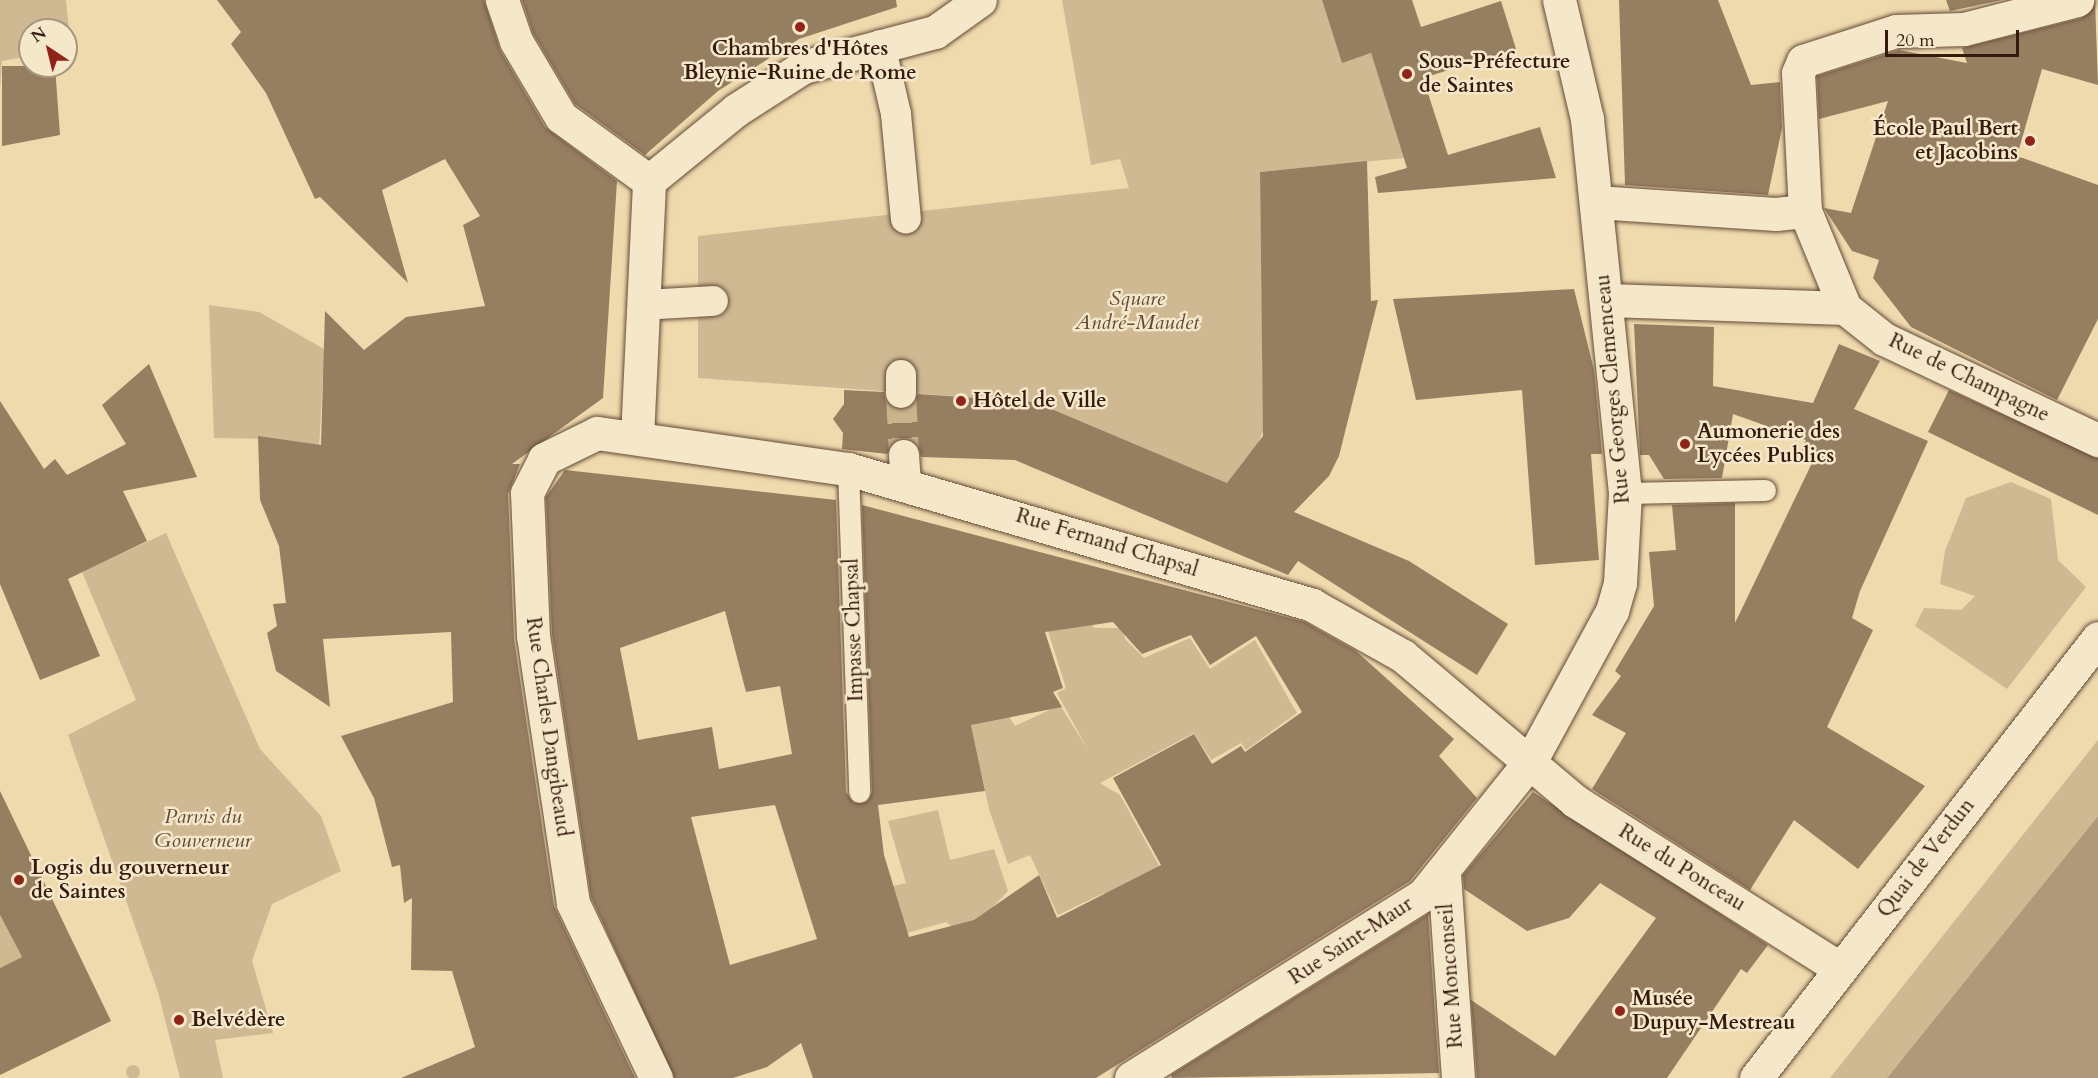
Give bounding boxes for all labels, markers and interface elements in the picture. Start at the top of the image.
north arrow [18,18,78,78]
scale bar [1888,18,2022,56]
marker: Chambres d'Hôtes Bleynie-Ruine de Rome [793,20,807,34]
text: N [27,22,51,48]
text: 20 m [1896,28,1935,53]
place label: Chambres d'Hôtes Bleynie-Ruine de Rome [683,36,917,86]
place label: Sous-Préfecture de Saintes [1419,49,1570,99]
marker: Sous-Préfecture de Saintes [1400,67,1414,81]
place label: École Paul Bert et Jacobins [1873,116,2018,166]
marker: École Paul Bert et Jacobins [2023,134,2037,148]
street label: Rue Georges Clemenceau [1590,273,1636,505]
park label: Square André-Maudet [1075,286,1199,336]
street label: Rue de Champagne [1885,328,2053,428]
place label: Hôtel de Ville [973,388,1107,414]
marker: Hôtel de Ville [954,394,968,408]
place label: Aumonerie des Lycées Publics [1697,419,1840,469]
marker: Aumonerie des Lycées Publics [1678,437,1692,451]
street label: Rue Fernand Chapsal [1013,503,1201,583]
street label: Impasse Chapsal [839,558,869,702]
street label: Rue Charles Dangibeaud [520,616,576,838]
street label: Quai de Verdun [1872,794,1980,922]
park label: Parvis du Gouverneur [154,804,252,854]
street label: Rue du Ponceau [1614,819,1750,917]
place label: Logis du gouverneur de Saintes [31,855,229,905]
marker: Logis du gouverneur de Saintes [12,873,26,887]
street label: Rue Saint-Maur [1284,892,1418,990]
street label: Rue Monconseil [1433,903,1469,1049]
place label: Musée Dupuy-Mestreau [1632,986,1795,1036]
marker: Musée Dupuy-Mestreau [1613,1004,1627,1018]
place label: Belvédère [191,1007,285,1033]
marker: Belvédère [172,1013,186,1027]

